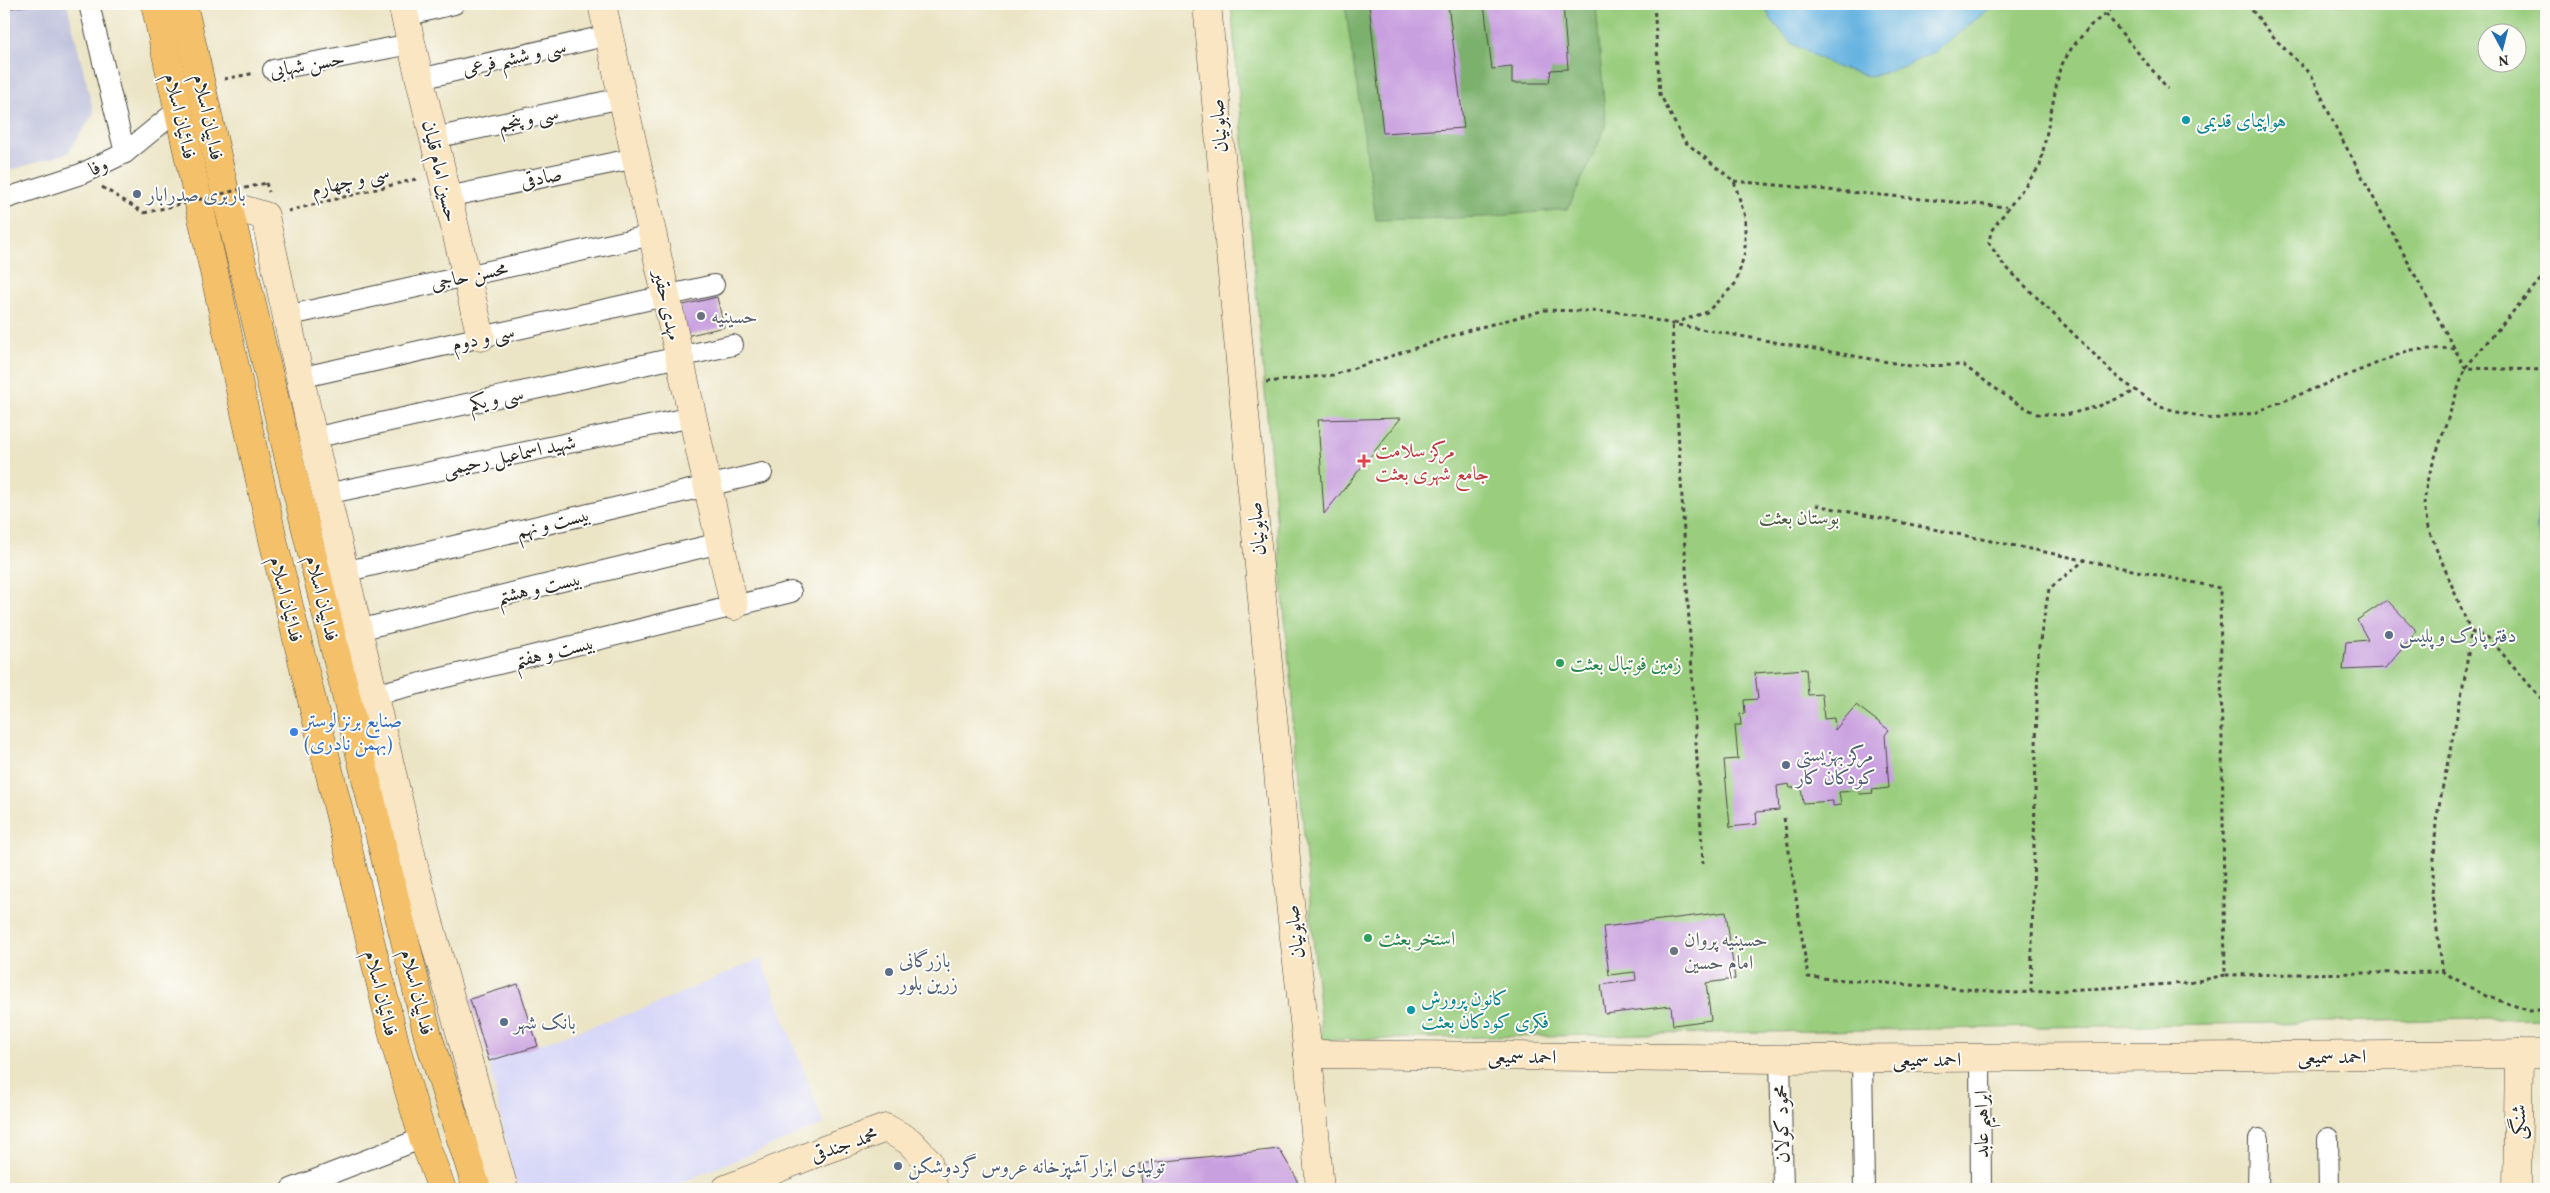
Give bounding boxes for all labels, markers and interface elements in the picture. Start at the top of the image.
north arrow [2478,22,2528,72]
street label: سی و ششم فرعی [460,33,570,88]
street label: حسن شهابی [267,46,347,86]
text: N [2497,49,2510,69]
street label: فدائیان اسلام [154,71,203,163]
street label: فداییان اسلام [182,72,230,164]
street label: صابونیان [1204,98,1236,154]
street label: سی و پنجم [495,100,562,143]
place label: هواپیمای قدیمی [2196,108,2286,136]
marker: هواپیمای قدیمی [2180,114,2192,126]
street label: حسین امام قلیان [412,118,464,226]
street label: وفا [85,151,113,184]
street label: سی و چهارم [308,159,393,207]
street label: صادقی [518,161,565,197]
place label: باربری صدرابار [145,182,246,210]
marker: باربری صدرابار [131,188,143,200]
street label: محسن حاجی [428,255,511,299]
street label: مهدی حقیر [645,266,687,343]
place label: حسینیه [711,304,758,332]
marker: حسینیه [695,310,707,322]
street label: سی و دوم [449,318,518,362]
street label: سی و یکم [467,381,527,422]
street label: شهید اسماعیل رحیمی [440,429,579,485]
place label: مرکز سلامت جامع شهری بعثت [1375,438,1489,491]
marker: مرکز سلامت جامع شهری بعثت [1357,454,1371,468]
street label: بیست و نهم [513,501,594,550]
street label: صابونیان [1242,501,1274,557]
park label: بوستان بعثت [1759,505,1839,533]
street label: فداییان اسلام [295,553,345,645]
street label: فدائیان اسلام [259,554,309,646]
street label: بیست و هشتم [494,566,585,616]
place label: دفتر پارک و پلیس [2399,623,2517,651]
street label: بیست و هفتم [511,629,599,680]
marker: دفتر پارک و پلیس [2383,629,2395,641]
place label: زمین فوتبال بعثت [1570,651,1682,679]
marker: زمین فوتبال بعثت [1554,657,1566,669]
place label: صنایع برنز لوستر (بهمن نادری) [302,708,402,759]
marker: صنایع برنز لوستر (بهمن نادری) [288,726,300,738]
place label: مرکز بهزیستی کودکان کار [1794,742,1876,793]
marker: مرکز بهزیستی کودکان کار [1780,759,1792,771]
street label: صابونیان [1279,903,1313,960]
place label: استخر بعثت [1378,926,1455,954]
place label: حسینیه پروان امام حسین [1684,927,1768,980]
marker: استخر بعثت [1362,932,1374,944]
marker: حسینیه پروان امام حسین [1668,945,1680,957]
street label: فداییان اسلام [390,947,440,1039]
street label: فدائیان اسلام [354,948,404,1040]
place label: بازرگانی زرین بلور [897,948,958,999]
marker: بازرگانی زرین بلور [883,966,895,978]
place label: کانون پرورش فکری کودکان بعثت [1421,986,1549,1037]
marker: کانون پرورش فکری کودکان بعثت [1405,1004,1417,1016]
place label: بانک شهر [512,1010,576,1038]
marker: بانک شهر [498,1016,510,1028]
street label: احمد سمیعی [1487,1043,1557,1073]
street label: احمد سمیعی [2298,1044,2366,1072]
street label: احمد سمیعی [1893,1047,1961,1075]
street label: محمود کولان [1768,1084,1798,1164]
street label: ابراهیم عابد [1969,1090,2001,1158]
street label: شنگی [2506,1104,2534,1140]
street label: محمد جندقی [807,1121,882,1170]
place label: تولیدی ابزار آشپزخانه عروس گردوشکن [908,1153,1165,1182]
marker: تولیدی ابزار آشپزخانه عروس گردوشکن [892,1160,904,1172]

